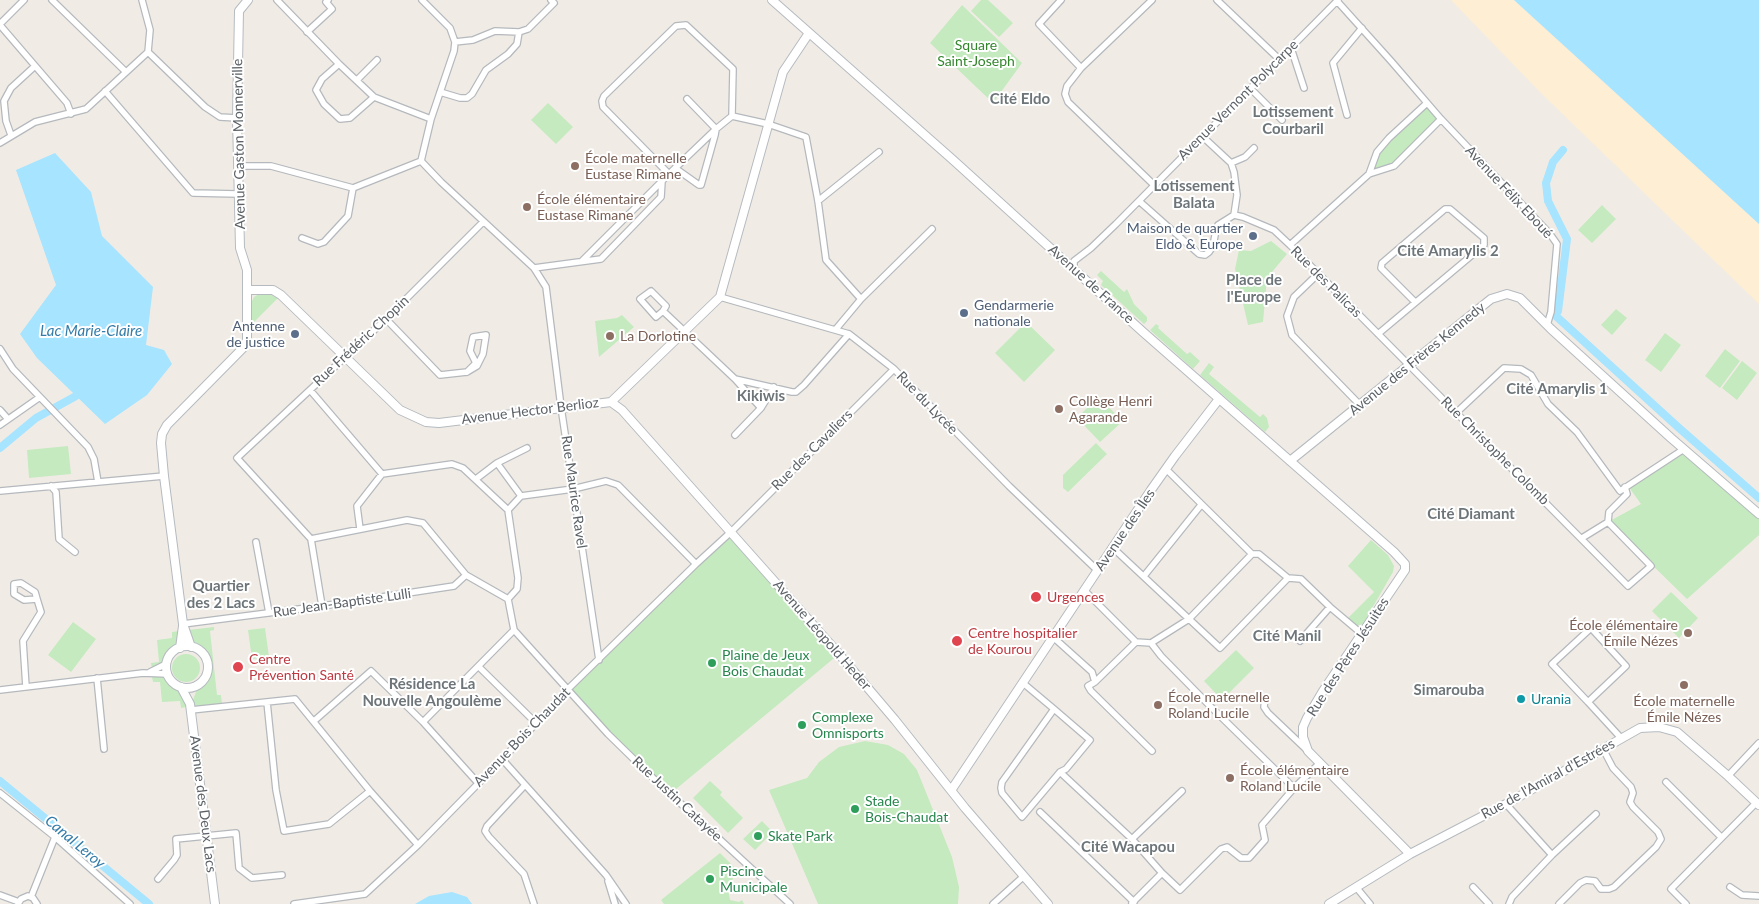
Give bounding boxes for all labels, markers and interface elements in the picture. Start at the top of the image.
street label: Avenue Vernont Polycarpe [1174,36,1302,164]
park label: Square Saint-Joseph [937,37,1015,70]
street label: Avenue Gaston Monnerville [229,58,249,230]
district label: Cité Eldo [990,90,1050,108]
district label: Lotissement Courbaril [1252,103,1334,138]
street label: Avenue Félix Eboué [1462,142,1556,242]
place label: École maternelle Eustase Rimane [585,150,687,182]
marker: École maternelle Eustase Rimane [569,160,581,172]
district label: Lotissement Balata [1153,177,1235,212]
place label: École élémentaire Eustase Rimane [537,191,646,223]
marker: École élémentaire Eustase Rimane [521,201,533,213]
place label: Maison de quartier Eldo & Europe [1127,220,1243,252]
marker: Maison de quartier Eldo & Europe [1247,230,1259,242]
street label: Avenue de France [1045,241,1137,327]
district label: Cité Amarylis 2 [1397,242,1499,260]
street label: Rue des Palicas [1287,243,1365,321]
district label: Place de l'Europe [1226,271,1282,306]
street label: Rue Frédéric Chopin [310,292,412,390]
place label: Gendarmerie nationale [974,297,1054,330]
street label: Avenue des Frères Kennedy [1346,299,1488,419]
marker: Gendarmerie nationale [958,307,970,319]
place label: Antenne de justice [226,318,285,351]
water label: Lac Marie-Claire [40,322,142,340]
marker: Antenne de justice [289,328,301,340]
place label: La Dorlotine [620,328,696,344]
marker: La Dorlotine [604,330,616,342]
street label: Rue du Lycée [893,368,961,438]
district label: Cité Amarylis 1 [1506,380,1608,398]
district label: Kikiwis [737,387,785,405]
place label: Collège Henri Agarande [1069,393,1152,426]
street label: Rue Christophe Colomb [1437,393,1553,509]
street label: Avenue Hector Berlioz [460,394,600,428]
marker: Collège Henri Agarande [1053,403,1065,415]
street label: Rue des Cavaliers [768,406,856,494]
street label: Rue Maurice Ravel [558,434,590,550]
street label: Avenue des Îles [1091,486,1159,574]
district label: Cité Diamant [1427,505,1515,523]
street label: Avenue Léopold Heder [770,576,874,694]
district label: Quartier des 2 Lacs [187,577,255,612]
street label: Rue Jean-Baptiste Lulli [272,585,412,621]
place label: Urgences [1047,589,1104,605]
marker: Urgences [1029,590,1043,604]
street label: Rue des Pères Jésuites [1303,594,1393,720]
place label: École élémentaire Émile Nézes [1569,617,1678,650]
place label: Centre hospitalier de Kourou [968,625,1077,658]
district label: Cité Manil [1253,627,1321,645]
marker: École élémentaire Émile Nézes [1682,627,1694,639]
marker: Centre hospitalier de Kourou [950,634,964,648]
place label: Plaine de Jeux Bois Chaudat [722,647,809,680]
place label: Centre Prévention Santé [249,651,354,684]
marker: Plaine de Jeux Bois Chaudat [706,657,718,669]
marker: Centre Prévention Santé [231,660,245,674]
district label: Résidence La Nouvelle Angoulème [362,675,502,710]
marker: École maternelle Émile Nézes [1678,679,1690,691]
district label: Simarouba [1414,681,1484,699]
street label: Avenue Bois Chaudat [470,684,574,790]
place label: École maternelle Roland Lucile [1168,689,1270,722]
place label: Urania [1531,691,1571,707]
marker: Urania [1515,693,1527,705]
place label: École maternelle Émile Nézes [1633,693,1735,726]
marker: École maternelle Roland Lucile [1152,699,1164,711]
place label: Complexe Omnisports [812,709,884,742]
marker: Complexe Omnisports [796,719,808,731]
street label: Avenue des Deux Lacs [186,734,220,874]
street label: Rue de l'Amiral d'Estrées [1478,735,1618,823]
street label: Rue Justin Catayée [629,753,725,845]
place label: École élémentaire Roland Lucile [1240,762,1349,794]
marker: École élémentaire Roland Lucile [1224,772,1236,784]
place label: Stade Bois-Chaudat [865,793,948,826]
marker: Stade Bois-Chaudat [849,803,861,815]
water label: Canal Leroy [41,812,109,872]
place label: Skate Park [768,828,833,844]
marker: Skate Park [752,830,764,842]
district label: Cité Wacapou [1081,838,1175,856]
place label: Piscine Municipale [720,863,787,896]
marker: Piscine Municipale [704,873,716,885]

